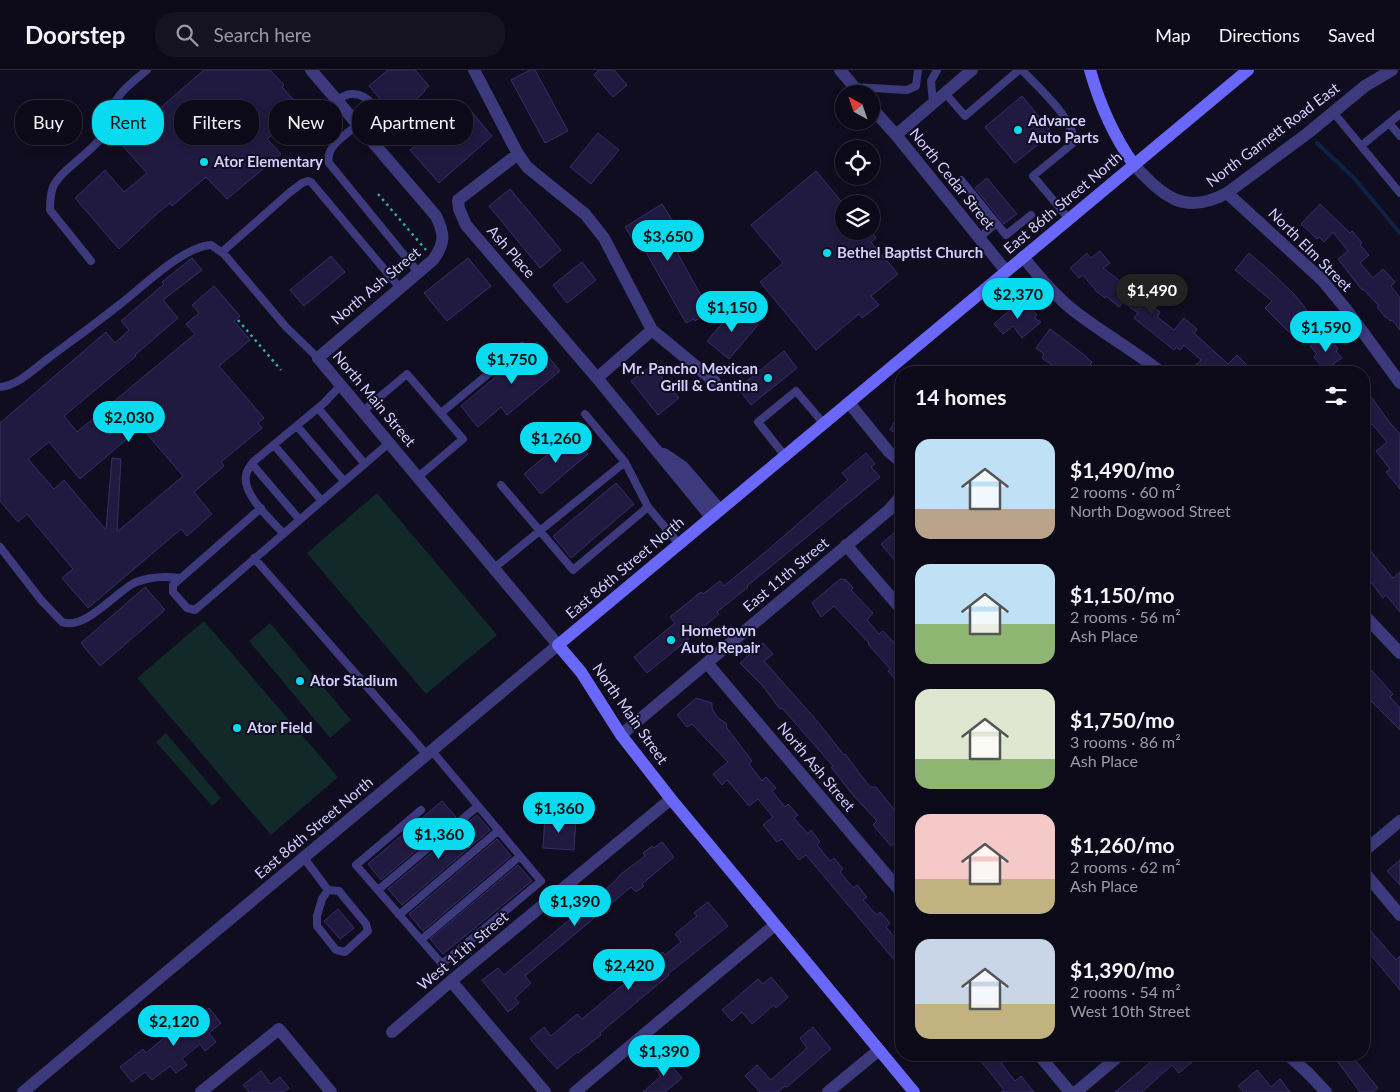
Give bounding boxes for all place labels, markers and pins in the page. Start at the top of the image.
place label: Advance Auto Parts [1027,111,1099,146]
marker: Advance Auto Parts [1012,124,1024,136]
place label: Ator Elementary [213,152,323,170]
marker: Ator Elementary [198,156,210,168]
pin: $3,650 [627,220,709,262]
place label: Bethel Baptist Church [837,243,983,261]
marker: Bethel Baptist Church [821,247,833,259]
pin: $1,490 [1111,274,1193,316]
pin: $2,370 [977,278,1059,320]
pin: $1,150 [691,290,773,333]
pin: $1,590 [1285,310,1367,353]
pin: $1,750 [471,342,553,385]
place label: Mr. Pancho Mexican Grill & Cantina [622,359,758,394]
marker: Mr. Pancho Mexican Grill & Cantina [762,372,774,384]
pin: $2,030 [88,400,170,443]
pin: $1,260 [515,422,597,464]
place label: Hometown Auto Repair [680,621,761,656]
marker: Hometown Auto Repair [665,634,677,646]
place label: Ator Stadium [309,671,397,689]
marker: Ator Stadium [294,675,306,687]
place label: Ator Field [246,718,313,736]
marker: Ator Field [231,722,243,734]
pin: $1,360 [518,792,600,834]
pin: $1,360 [398,818,480,860]
pin: $1,390 [534,884,616,927]
pin: $2,420 [588,948,670,991]
pin: $2,120 [133,1004,215,1047]
pin: $1,390 [623,1034,705,1077]

